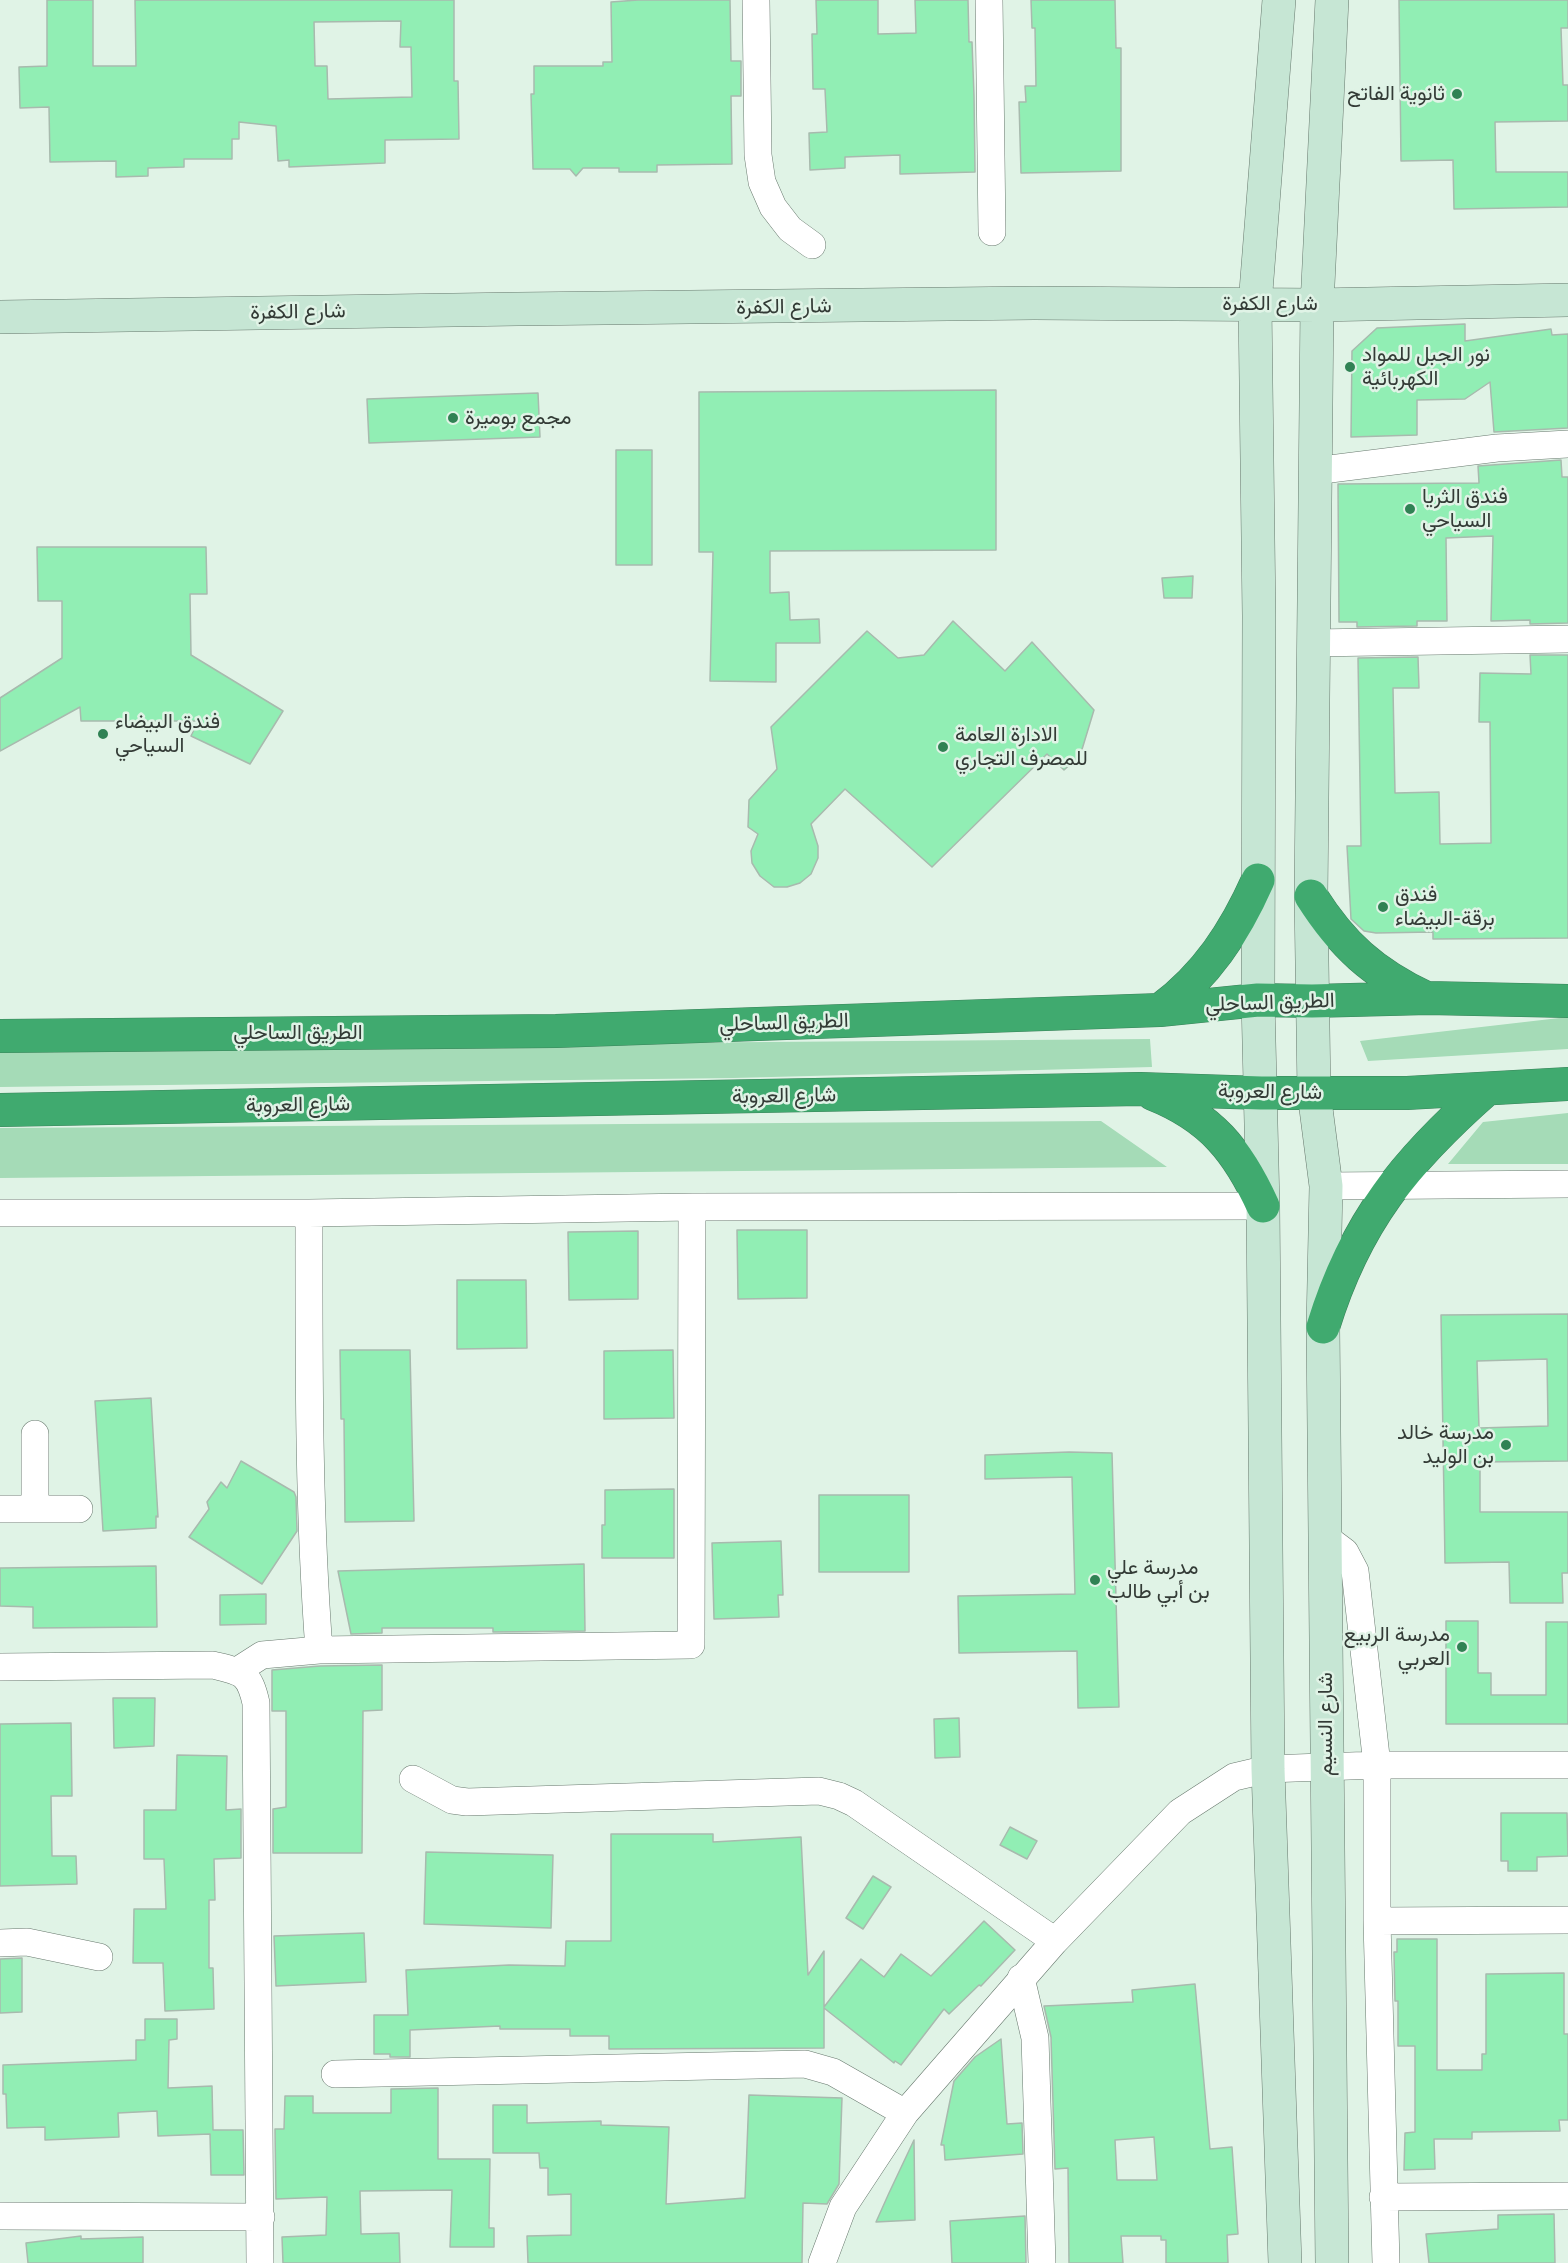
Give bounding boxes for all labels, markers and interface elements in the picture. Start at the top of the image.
place label: ثانوية الفاتح [1347,81,1445,107]
marker: ثانوية الفاتح [1450,87,1464,101]
street label: شارع الكفرة [1222,291,1318,317]
street label: شارع الكفرة [736,294,832,320]
street label: شارع الكفرة [250,299,346,325]
place label: نور الجبل للمواد الكهربائية [1362,342,1490,392]
marker: نور الجبل للمواد الكهربائية [1343,360,1357,374]
place label: مجمع بوميرة [465,405,571,431]
marker: مجمع بوميرة [446,411,460,425]
place label: فندق الثريا السياحي [1422,484,1508,534]
marker: فندق الثريا السياحي [1403,502,1417,516]
place label: فندق البيضاء السياحي [115,709,220,759]
place label: الادارة العامة للمصرف التجاري [955,722,1088,772]
marker: فندق البيضاء السياحي [96,727,110,741]
marker: الادارة العامة للمصرف التجاري [936,740,950,754]
place label: فندق برقة-البيضاء [1395,882,1495,932]
marker: فندق برقة-البيضاء [1376,900,1390,914]
street label: الطريق الساحلي [1205,988,1335,1018]
street label: الطريق الساحلي [719,1008,849,1038]
street label: الطريق الساحلي [233,1020,363,1046]
street label: شارع العروبة [1218,1078,1322,1106]
street label: شارع العروبة [732,1082,836,1110]
street label: شارع العروبة [246,1091,350,1119]
place label: مدرسة خالد بن الوليد [1397,1420,1494,1470]
marker: مدرسة خالد بن الوليد [1499,1438,1513,1452]
place label: مدرسة علي بن أبي طالب [1107,1555,1210,1605]
marker: مدرسة علي بن أبي طالب [1088,1573,1102,1587]
place label: مدرسة الربيع العربي [1344,1622,1450,1672]
marker: مدرسة الربيع العربي [1455,1640,1469,1654]
street label: شارع النسيم [1313,1672,1339,1776]

